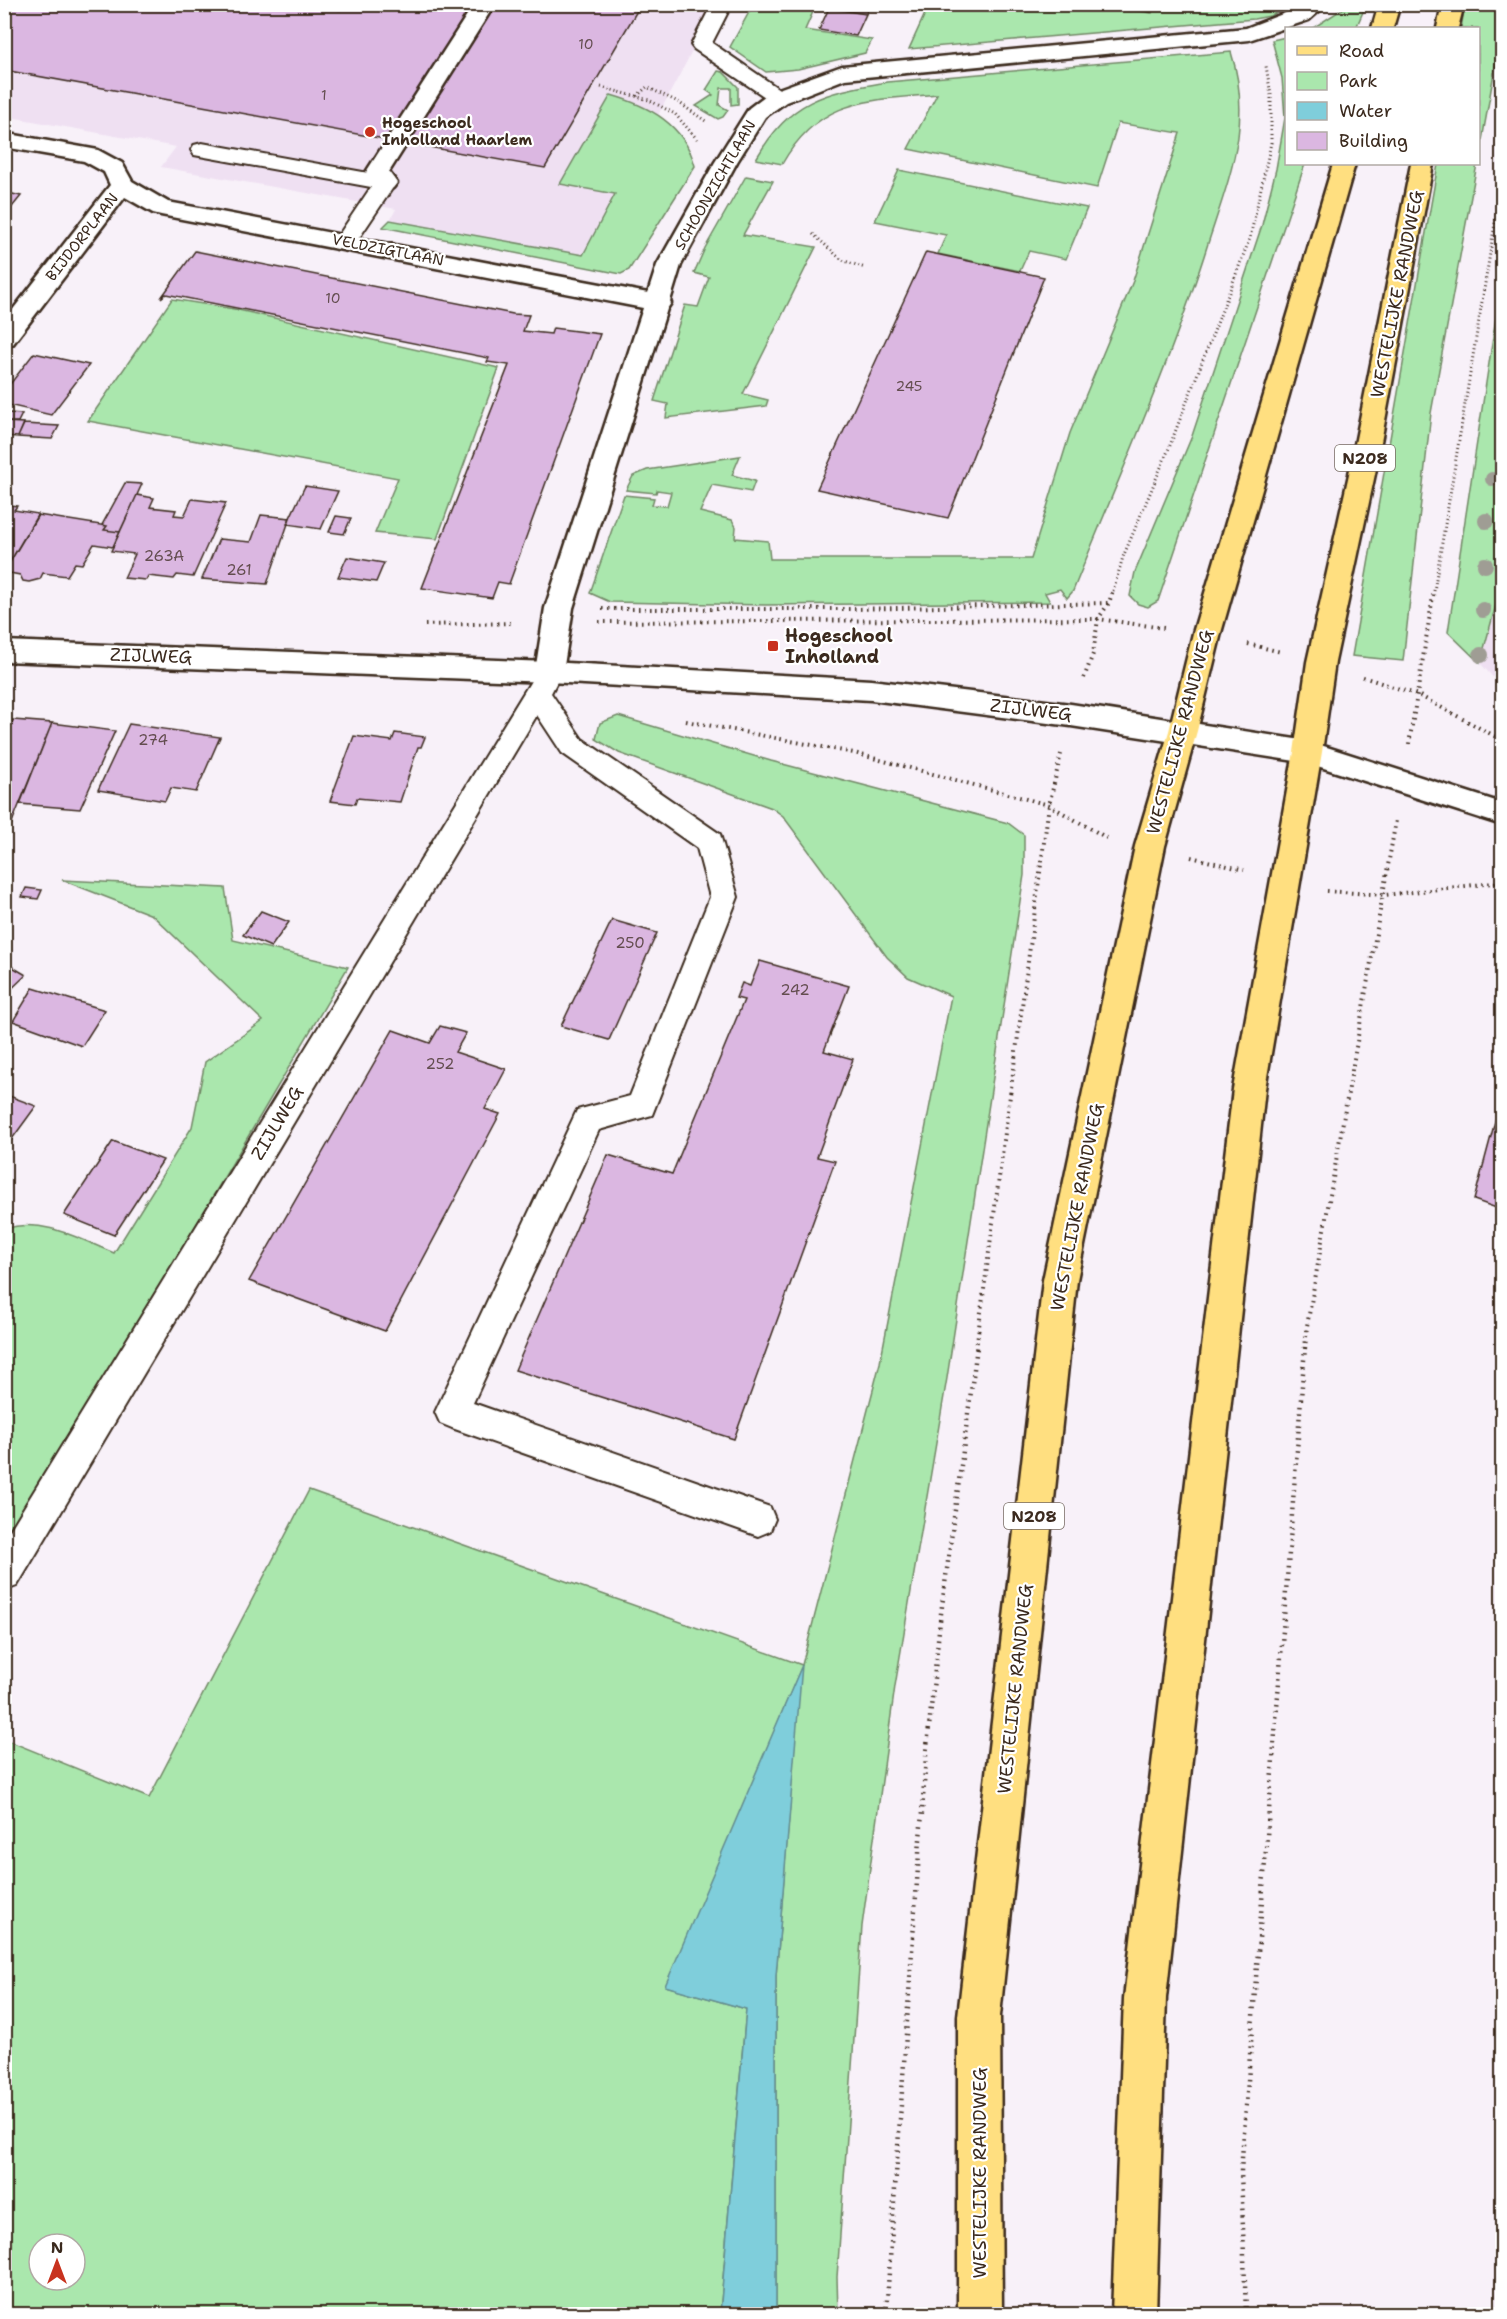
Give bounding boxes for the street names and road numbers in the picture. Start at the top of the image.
street label: SCHOONZICHTLAAN [670,116,760,254]
street label: WESTELIJKE RANDWEG [1365,188,1429,400]
street label: BIJDORPLAAN [41,189,123,285]
street label: VELDZIGTLAAN [330,229,446,271]
road number: N208 [1335,445,1395,471]
street label: WESTELIJKE RANDWEG [1141,627,1219,837]
street label: ZIJLWEG [110,643,193,669]
street label: ZIJLWEG [989,693,1074,727]
street label: ZIJLWEG [246,1081,309,1164]
street label: WESTELIJKE RANDWEG [1045,1101,1109,1313]
road number: N208 [1004,1503,1064,1529]
street label: WESTELIJKE RANDWEG [992,1582,1038,1795]
street label: WESTELIJKE RANDWEG [968,2067,992,2279]

